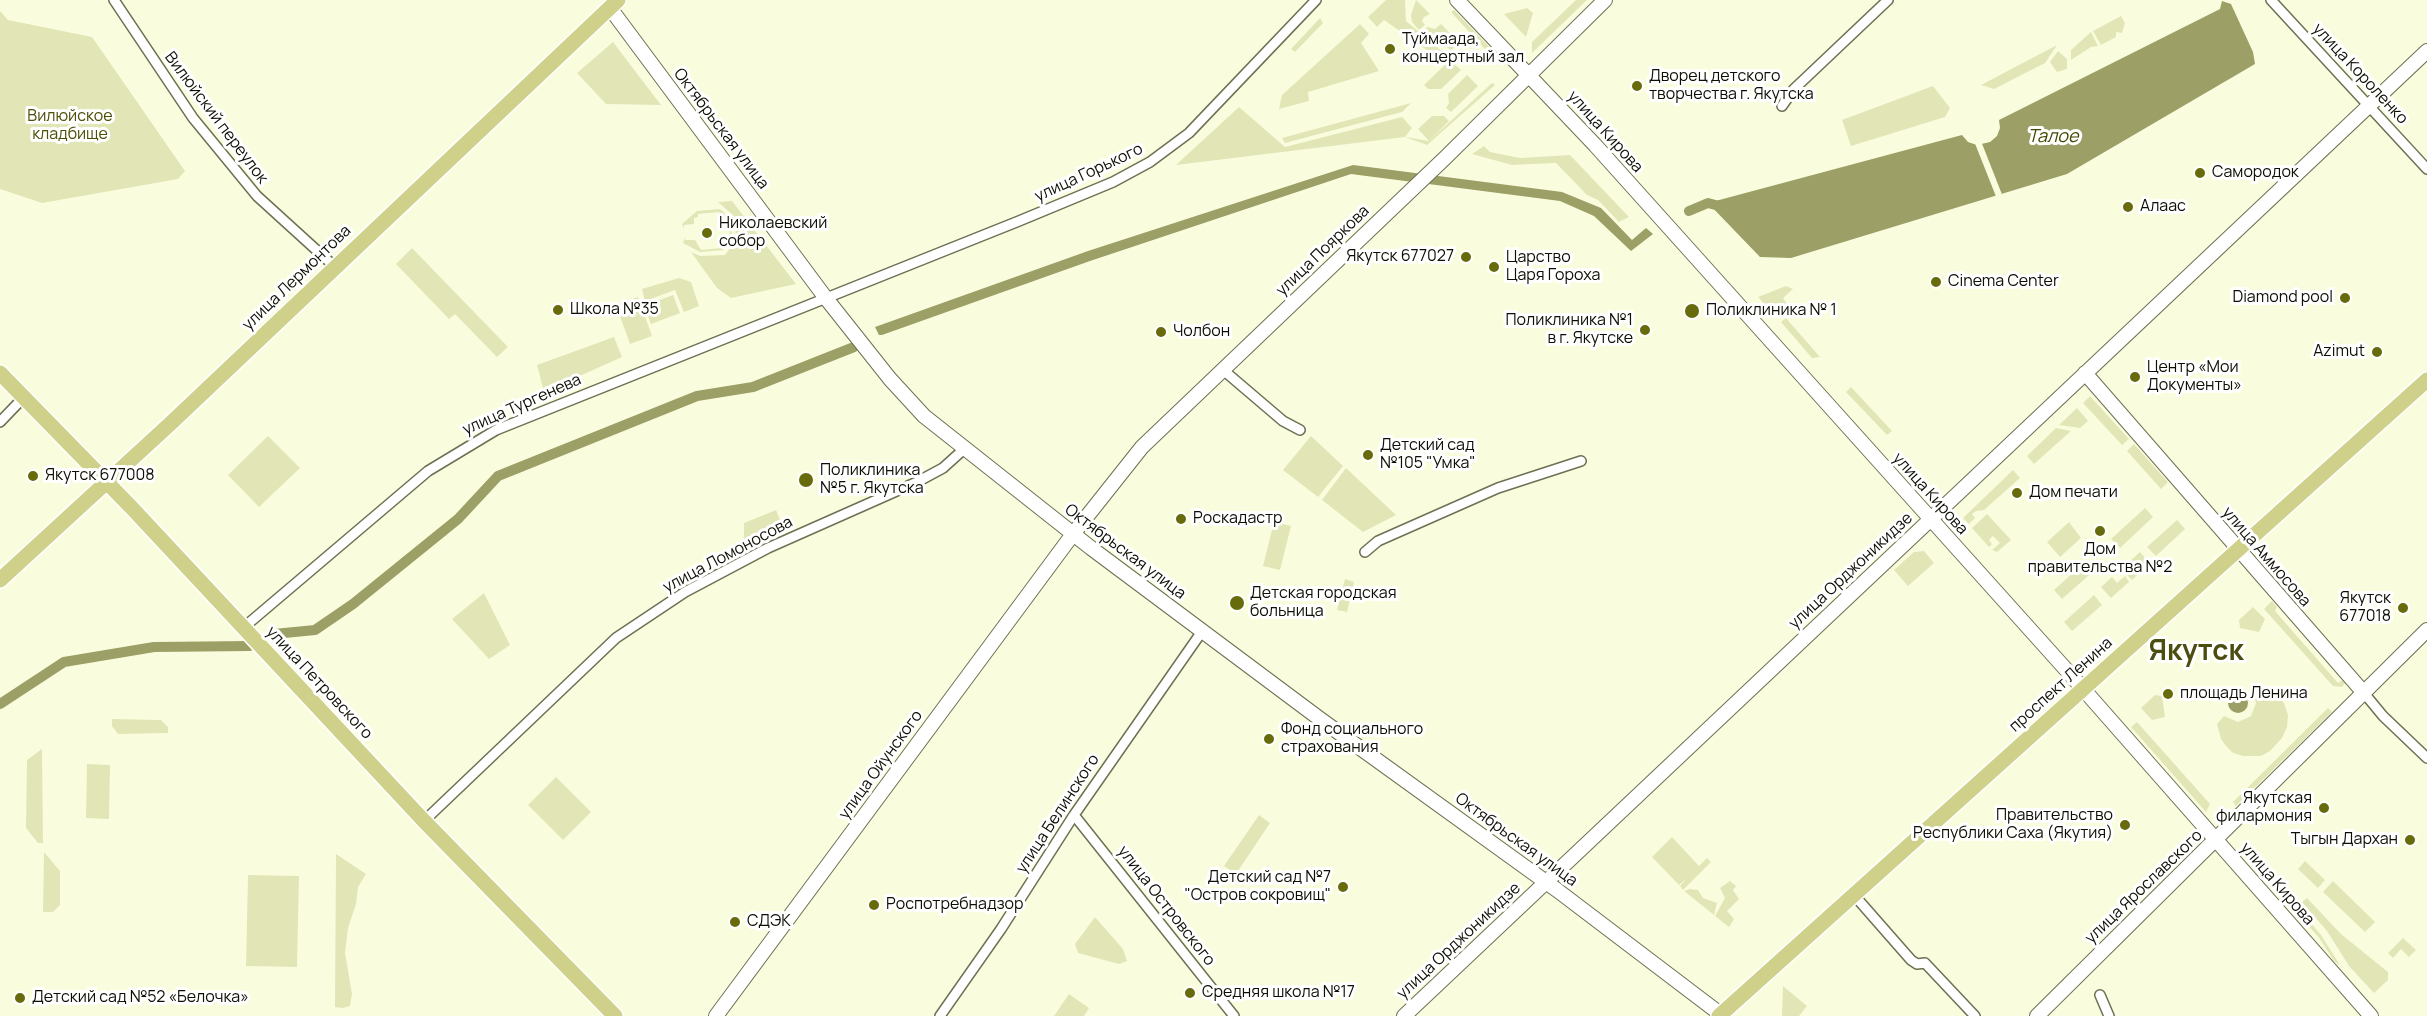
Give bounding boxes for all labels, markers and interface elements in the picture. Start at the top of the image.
street label: улица Короленко [2308,20,2412,128]
place label: Туймаада, концертный зал [1402,30,1524,68]
marker: Туймаада, концертный зал [1383,42,1397,56]
street label: Вилюйский переулок [160,48,272,188]
street label: Октябрьская улица [669,65,773,193]
place label: Дворец детского творчества г. Якутска [1649,67,1814,105]
marker: Дворец детского творчества г. Якутска [1630,79,1644,93]
street label: улица Кирова [1563,87,1647,177]
park label: Вилюйское кладбище [27,107,113,145]
water label: Талое [2027,126,2079,148]
street label: улица Горького [1032,140,1146,206]
place label: Самородок [2212,163,2299,183]
marker: Самородок [2193,166,2207,180]
place label: Алаас [2140,197,2186,217]
marker: Алаас [2121,200,2135,214]
street label: улица Пояркова [1272,202,1374,300]
place label: Николаевский собор [719,214,827,252]
street label: улица Лермонтова [239,221,355,335]
marker: Николаевский собор [700,226,714,240]
place label: Якутск 677027 [1346,247,1454,267]
place label: Царство Царя Гороха [1506,248,1600,286]
marker: Якутск 677027 [1459,250,1473,264]
marker: Царство Царя Гороха [1487,260,1501,274]
place label: Cinema Center [1948,272,2059,292]
marker: Cinema Center [1929,275,1943,289]
place label: Diamond pool [2232,288,2333,308]
marker: Diamond pool [2338,291,2352,305]
place label: Школа №35 [570,300,659,320]
place label: Поликлиника № 1 [1706,301,1837,321]
marker: Поликлиника № 1 [1683,302,1701,320]
marker: Школа №35 [551,303,565,317]
place label: Поликлиника №1 в г. Якутске [1506,311,1633,349]
place label: Чолбон [1173,322,1230,342]
marker: Поликлиника №1 в г. Якутске [1638,323,1652,337]
marker: Чолбон [1154,325,1168,339]
place label: Azimut [2313,342,2365,362]
marker: Azimut [2370,345,2384,359]
place label: Центр «Мои Документы» [2147,358,2242,396]
street label: улица Тургенева [460,370,584,440]
marker: Центр «Мои Документы» [2128,370,2142,384]
place label: Детский сад №105 "Умка" [1380,436,1475,474]
marker: Детский сад №105 "Умка" [1361,448,1375,462]
street label: улица Кирова [1888,449,1972,539]
place label: Поликлиника №5 г. Якутска [820,461,924,499]
place label: Якутск 677008 [45,466,155,486]
marker: Якутск 677008 [26,469,40,483]
marker: Поликлиника №5 г. Якутска [797,471,815,489]
place label: Дом печати [2029,483,2118,503]
marker: Дом печати [2010,486,2024,500]
street label: Октябрьская улица [1061,500,1189,604]
street label: улица Аммосова [2218,503,2314,611]
place label: Роскадастр [1193,509,1282,529]
street label: улица Орджоникидзе [1785,509,1917,633]
marker: Роскадастр [1174,512,1188,526]
street label: улица Ломоносова [660,513,796,597]
marker: Дом правительства №2 [2093,524,2107,538]
place label: Дом правительства №2 [2028,540,2172,578]
place label: Детская городская больница [1250,584,1396,622]
place label: Якутск 677018 [2339,589,2391,627]
marker: Детская городская больница [1228,594,1246,612]
marker: Якутск 677018 [2396,601,2410,615]
street label: улица Петровского [262,623,376,743]
street label: проспект Ленина [2006,634,2116,736]
district label: Якутск [2149,635,2243,669]
place label: площадь Ленина [2180,684,2308,704]
marker: площадь Ленина [2161,687,2175,701]
street label: улица Ойунского [835,707,927,823]
place label: Фонд социального страхования [1281,720,1423,758]
marker: Фонд социального страхования [1262,732,1276,746]
street label: улица Белинского [1012,751,1104,877]
street label: Октябрьская улица [1451,789,1581,891]
place label: Якутская филармония [2216,789,2312,827]
marker: Якутская филармония [2317,801,2331,815]
place label: Правительство Республики Саха (Якутия) [1913,806,2113,844]
marker: Правительство Республики Саха (Якутия) [2118,818,2132,832]
street label: улица Ярославского [2081,826,2207,948]
place label: Тыгын Дархан [2291,830,2398,850]
marker: Тыгын Дархан [2403,833,2417,847]
street label: улица Кирова [2236,839,2318,929]
street label: улица Островского [1113,842,1219,970]
place label: Детский сад №7 "Остров сокровищ" [1185,868,1331,906]
street label: улица Орджоникидзе [1393,879,1525,1003]
marker: Детский сад №7 "Остров сокровищ" [1336,880,1350,894]
place label: Роспотребнадзор [886,895,1024,915]
marker: Роспотребнадзор [867,898,881,912]
place label: СДЭК [747,912,791,932]
marker: СДЭК [728,915,742,929]
place label: Средняя школа №17 [1202,983,1355,1003]
marker: Средняя школа №17 [1183,986,1197,1000]
place label: Детский сад №52 «Белочка» [32,988,249,1008]
marker: Детский сад №52 «Белочка» [13,991,27,1005]

